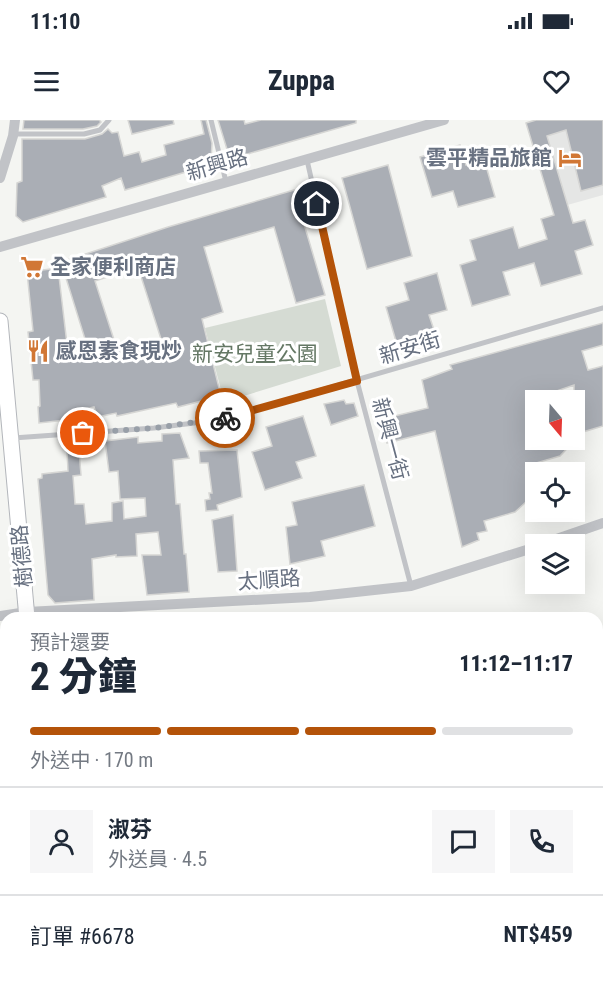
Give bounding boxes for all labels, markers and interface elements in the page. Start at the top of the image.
text: 11:10 [30,9,81,34]
icon: menu [30,65,63,98]
text: Zuppa [268,65,335,97]
icon: heart [540,65,573,98]
street label: 新興路 [183,145,251,185]
hotel icon: 雲平精品旅館 [557,145,583,171]
place label: 雲平精品旅館 [426,146,552,170]
pin [291,178,342,229]
icon: home [300,187,333,220]
supermarket icon: 全家便利商店 [19,254,45,280]
place label: 全家便利商店 [50,255,176,279]
street label: 新安街 [376,327,444,369]
restaurant icon: 感恩素食現炒 [25,338,51,364]
place label: 感恩素食現炒 [56,339,182,363]
park label: 新安兒童公園 [192,342,318,366]
courier [195,388,255,448]
north arrow [525,390,585,450]
map controls [525,390,585,594]
street label: 新興一街 [368,395,412,483]
icon: bike [209,402,242,435]
pin [57,407,108,458]
icon: bag [66,416,99,449]
button: locate [525,462,585,522]
street label: 樹德路 [7,524,37,588]
button: layers [525,534,585,594]
street label: 太順路 [237,566,301,594]
text: 預計還要 [30,630,110,654]
text: 11:12–11:17 [459,651,573,676]
text: 2 分鐘 [30,654,137,700]
text: 外送中 · 170 m [30,748,153,772]
button: person [30,810,93,873]
button: chat [432,810,495,873]
button: phone [510,810,573,873]
text: 淑芬 [108,817,152,842]
text: 外送員 · 4.5 [108,847,207,871]
text: NT$459 [503,922,573,947]
text: 訂單 #6678 [30,924,135,949]

